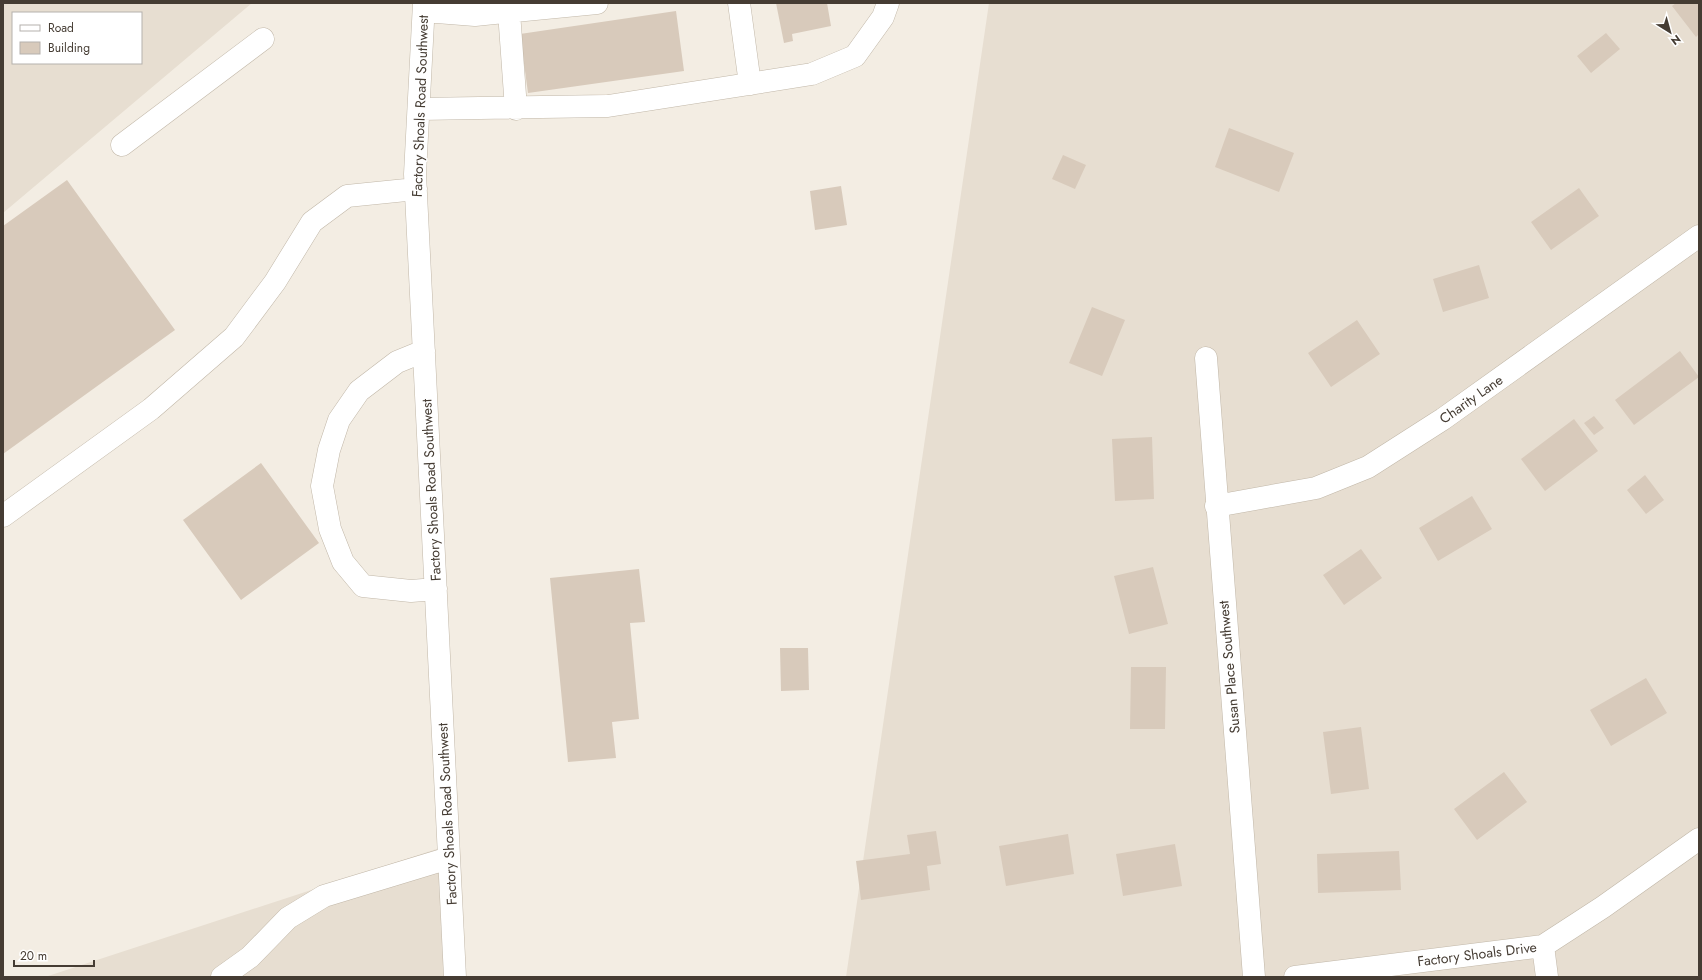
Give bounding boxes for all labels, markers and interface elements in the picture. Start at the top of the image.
legend [12,12,142,64]
north arrow [1650,12,1690,52]
street label: Factory Shoals Road Southwest [407,14,433,197]
text: Road [48,19,74,37]
text: N [1668,31,1684,49]
text: Building [48,39,90,57]
street label: Charity Lane [1435,370,1507,428]
street label: Factory Shoals Road Southwest [416,398,446,582]
street label: Susan Place Southwest [1213,599,1245,734]
street label: Factory Shoals Road Southwest [432,722,462,906]
street label: Factory Shoals Drive [1416,937,1538,971]
scale bar [14,942,94,968]
text: 20 m [20,947,47,965]

